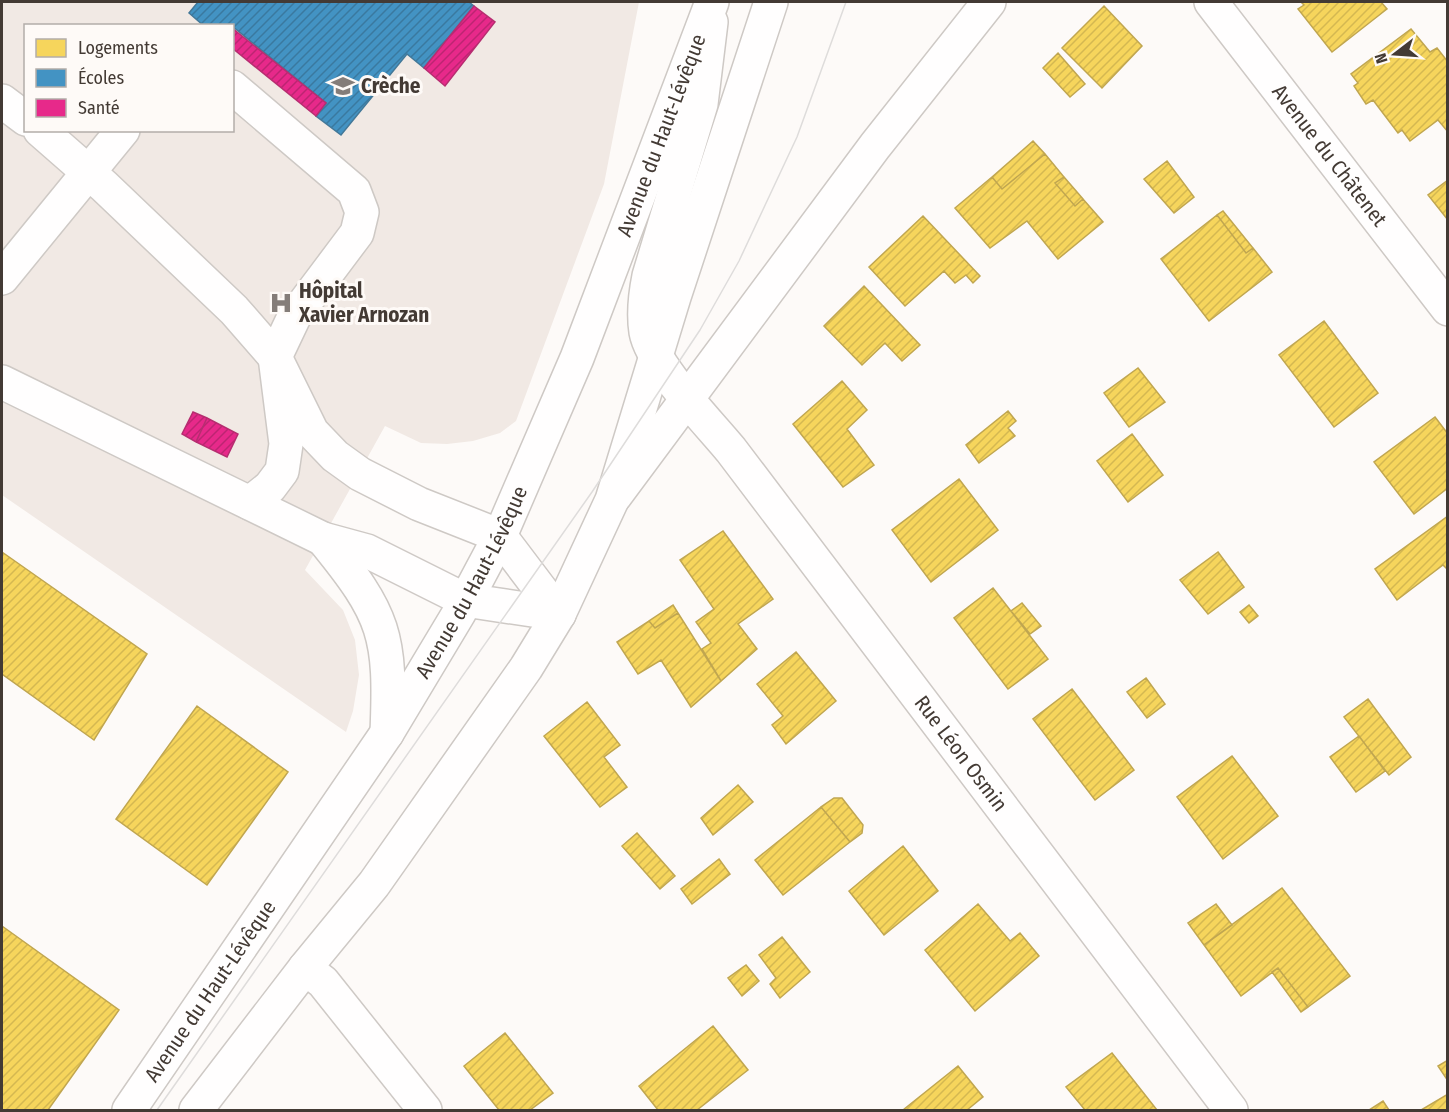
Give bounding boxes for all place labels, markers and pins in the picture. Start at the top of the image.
school or university icon: Crèche [330,73,356,99]
place label: Crèche [361,73,421,99]
place label: Hôpital Xavier Arnozan [298,278,429,328]
hospital icon: Hôpital Xavier Arnozan [268,290,294,316]

